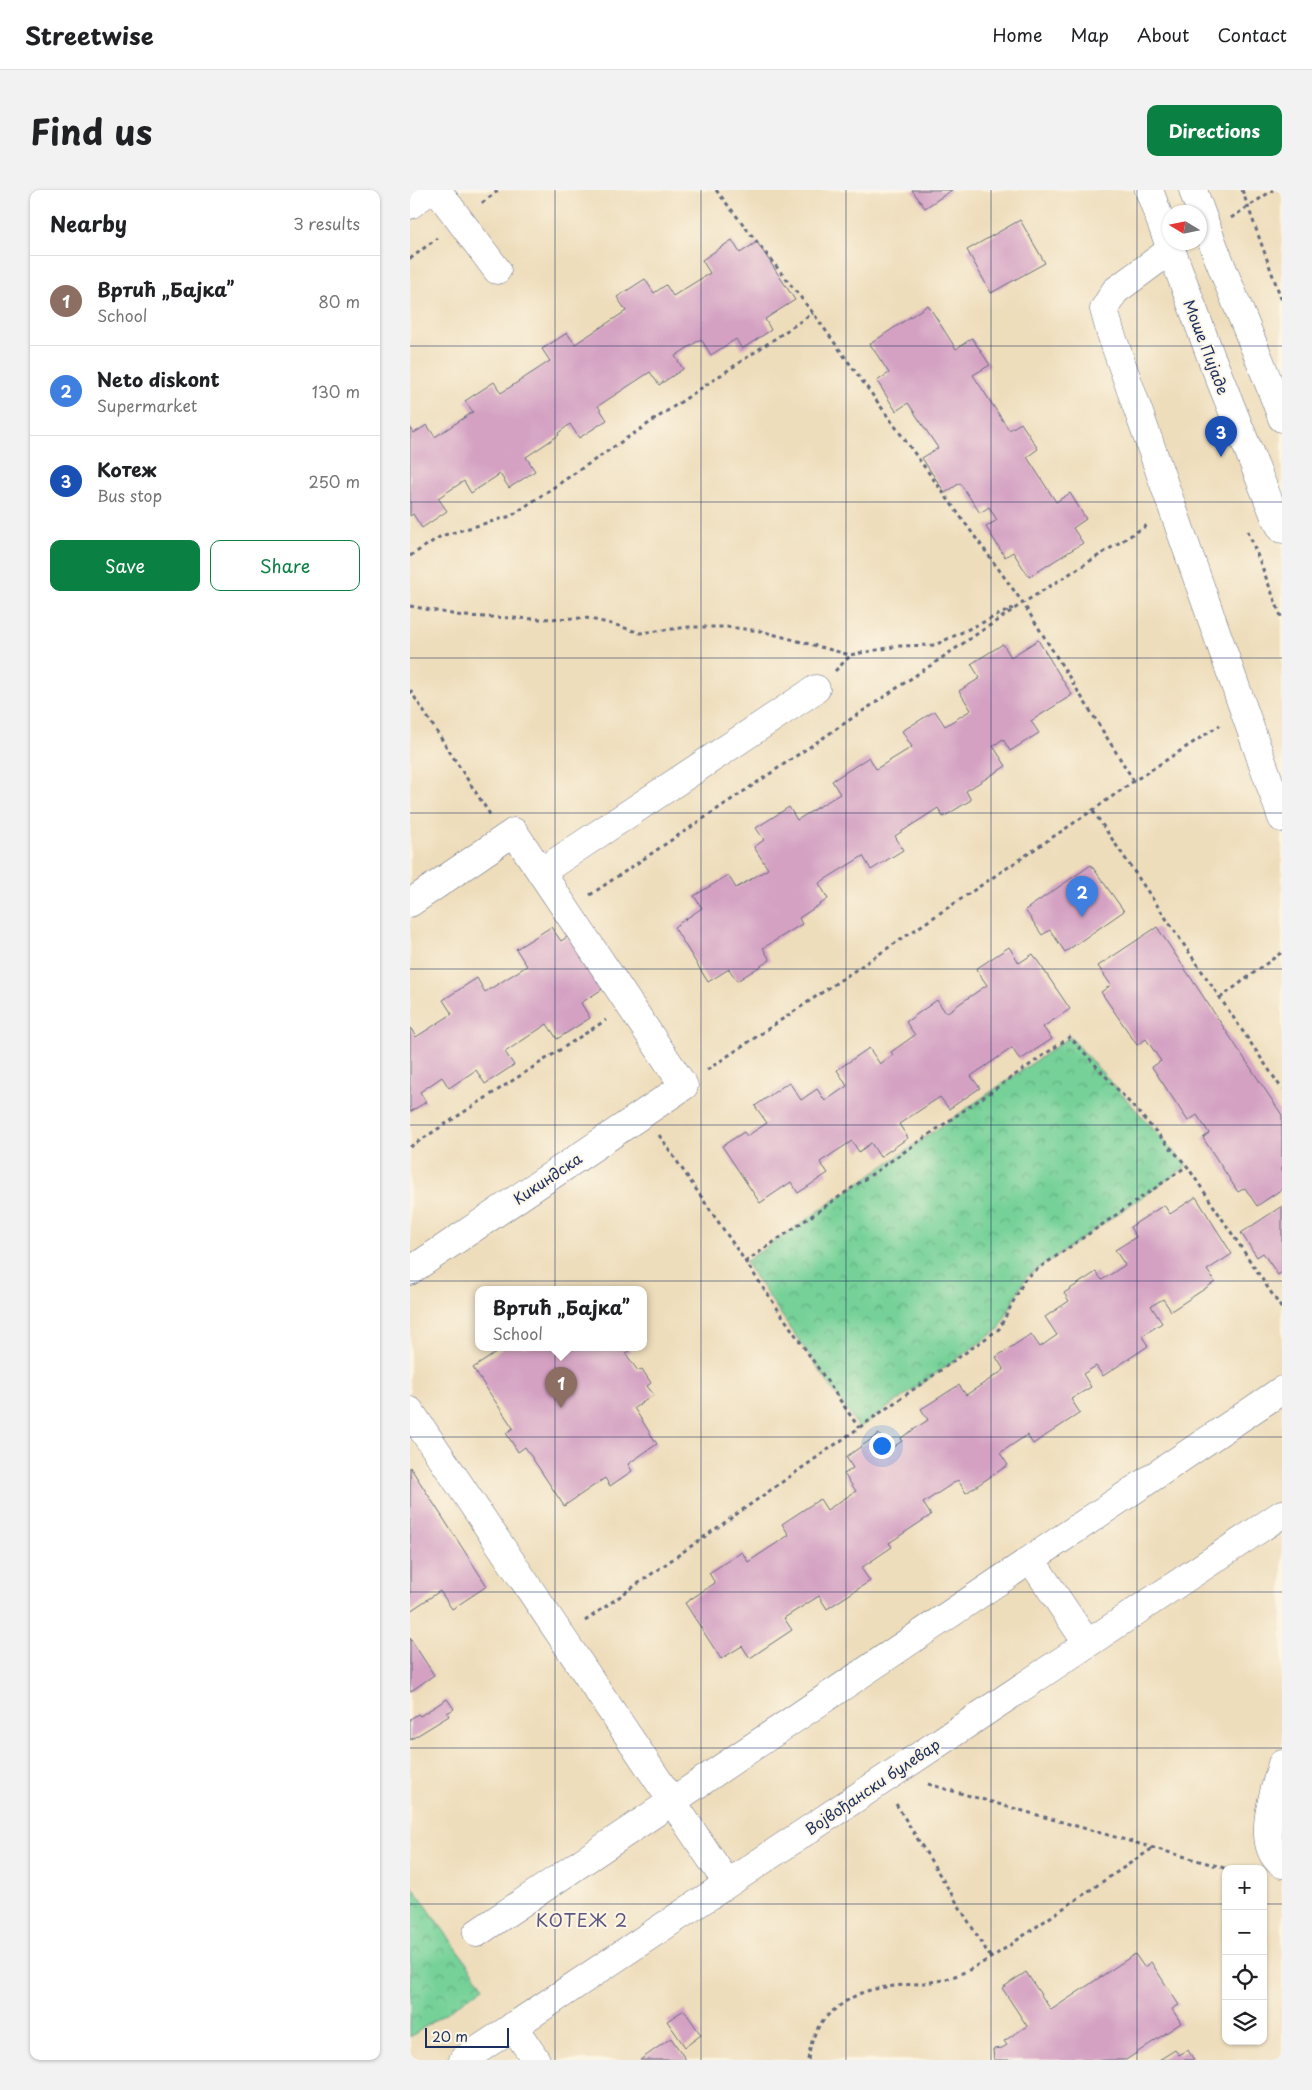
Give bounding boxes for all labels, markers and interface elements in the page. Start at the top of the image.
text: Streetwise [25,17,154,53]
text: Home [992,21,1042,48]
text: Map [1070,21,1109,48]
text: About [1137,21,1189,48]
text: Contact [1217,21,1287,48]
text: Find us [30,104,152,157]
button: Directions [1147,105,1282,156]
north arrow [1162,205,1207,250]
text: Nearby [50,207,127,239]
text: 3 results [293,211,360,235]
text: Вртић „Бајка” [97,275,234,303]
text: 1 [62,289,70,313]
text: 80 m [318,289,360,313]
street label: Моше Пијаде [1178,296,1236,398]
text: School [97,303,147,327]
text: Neto diskont [97,365,220,393]
text: 2 [60,379,72,403]
text: 130 m [312,379,360,403]
text: Supermarket [97,393,197,417]
pin: 3 [1205,416,1237,457]
text: Котеж [97,455,157,483]
text: 3 [61,469,71,493]
text: 250 m [309,469,360,493]
text: Bus stop [97,483,162,507]
button: Save [50,540,200,591]
button: Share [210,540,360,591]
pin: 2 [1066,876,1098,917]
street label: Кикиндска [508,1146,587,1210]
popup [475,1286,647,1351]
text: Вртић „Бајка” [493,1293,629,1321]
text: School [493,1321,543,1345]
pin: 1 [545,1367,577,1408]
your location [869,1433,895,1459]
street label: Војвођански булевар [800,1732,944,1840]
map controls [1222,1865,1267,2045]
button: + [1222,1865,1267,1910]
district label: КОТЕЖ 2 [536,1906,628,1933]
button: − [1222,1910,1267,1955]
button: locate [1222,1955,1267,2000]
button: layers [1222,2000,1267,2045]
scale bar [425,2025,509,2048]
text: 20 m [432,2026,468,2047]

